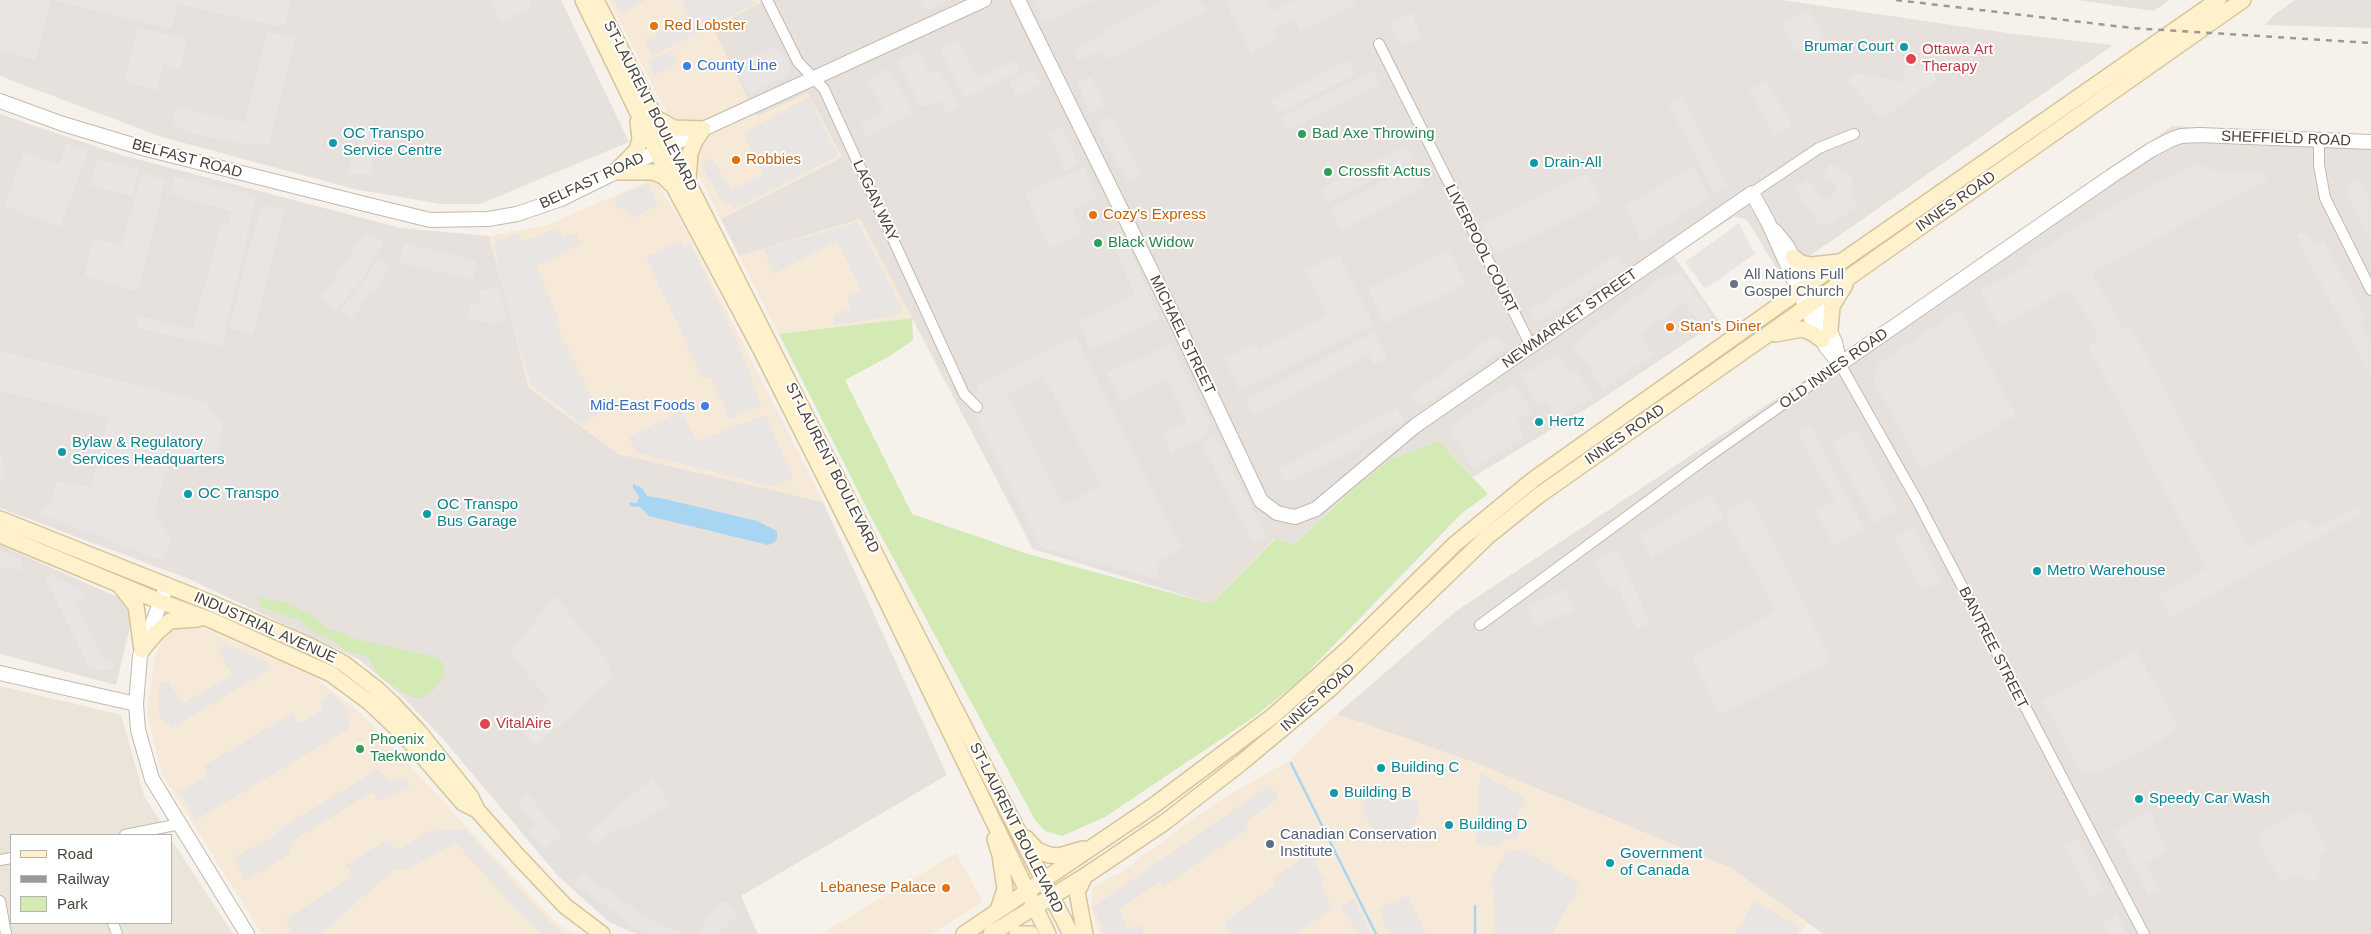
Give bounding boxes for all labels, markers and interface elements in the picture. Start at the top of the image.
place label: Red Lobster [664,17,746,35]
street label: ST-LAURENT BOULEVARD [599,18,701,194]
marker: Red Lobster [648,20,660,32]
place label: Brumar Court [1804,38,1894,56]
marker: Brumar Court [1898,41,1910,53]
place label: Ottawa Art Therapy [1922,41,1993,76]
marker: Ottawa Art Therapy [1904,52,1918,66]
place label: County Line [697,57,777,75]
marker: County Line [681,60,693,72]
place label: OC Transpo Service Centre [343,125,442,160]
place label: Bad Axe Throwing [1312,125,1435,143]
marker: Bad Axe Throwing [1296,128,1308,140]
street label: SHEFFIELD ROAD [2221,128,2351,150]
street label: BELFAST ROAD [130,136,244,182]
marker: OC Transpo Service Centre [327,137,339,149]
street label: BELFAST ROAD [537,149,647,213]
place label: Robbies [746,151,801,169]
marker: Robbies [730,154,742,166]
place label: Drain-All [1544,154,1602,172]
marker: Drain-All [1528,157,1540,169]
street label: LAGAN WAY [848,158,902,244]
place label: Crossfit Actus [1338,163,1431,181]
marker: Crossfit Actus [1322,166,1334,178]
street label: INNES ROAD [1913,168,1999,236]
street label: LIVERPOOL COURT [1441,182,1521,316]
place label: Cozy's Express [1103,206,1206,224]
marker: Cozy's Express [1087,209,1099,221]
place label: Black Widow [1108,234,1194,252]
marker: Black Widow [1092,237,1104,249]
street label: NEWMARKET STREET [1499,266,1641,372]
place label: All Nations Full Gospel Church [1744,266,1844,301]
street label: MICHAEL STREET [1145,273,1219,397]
marker: All Nations Full Gospel Church [1728,278,1740,290]
place label: Stan's Diner [1680,318,1761,336]
marker: Stan's Diner [1664,321,1676,333]
street label: OLD INNES ROAD [1776,325,1892,413]
street label: ST-LAURENT BOULEVARD [781,380,883,556]
place label: Mid-East Foods [590,397,695,415]
marker: Mid-East Foods [699,400,711,412]
street label: INNES ROAD [1582,401,1668,469]
place label: Hertz [1549,413,1585,431]
marker: Hertz [1533,416,1545,428]
place label: Bylaw & Regulatory Services Headquarters [72,434,225,469]
marker: Bylaw & Regulatory Services Headquarters [56,446,68,458]
place label: OC Transpo [198,485,279,503]
marker: OC Transpo [182,488,194,500]
place label: OC Transpo Bus Garage [437,496,518,531]
marker: OC Transpo Bus Garage [421,508,433,520]
place label: Metro Warehouse [2047,562,2166,580]
marker: Metro Warehouse [2031,565,2043,577]
street label: BANTREE STREET [1955,584,2031,712]
street label: INDUSTRIAL AVENUE [191,588,339,668]
street label: INNES ROAD [1277,660,1359,736]
place label: VitalAire [496,715,552,733]
marker: VitalAire [478,717,492,731]
place label: Phoenix Taekwondo [370,731,446,766]
street label: ST-LAURENT BOULEVARD [965,740,1067,916]
marker: Phoenix Taekwondo [354,743,366,755]
place label: Building C [1391,759,1459,777]
marker: Building C [1375,762,1387,774]
place label: Building B [1344,784,1412,802]
marker: Building B [1328,787,1340,799]
place label: Speedy Car Wash [2149,790,2270,808]
marker: Speedy Car Wash [2133,793,2145,805]
place label: Building D [1459,816,1527,834]
marker: Building D [1443,819,1455,831]
place label: Canadian Conservation Institute [1280,826,1437,861]
legend [10,834,172,924]
marker: Canadian Conservation Institute [1264,838,1276,850]
text: Road [57,845,93,862]
place label: Government of Canada [1620,845,1703,880]
marker: Government of Canada [1604,857,1616,869]
text: Railway [57,870,110,887]
place label: Lebanese Palace [820,879,936,897]
marker: Lebanese Palace [940,882,952,894]
text: Park [57,895,88,912]

